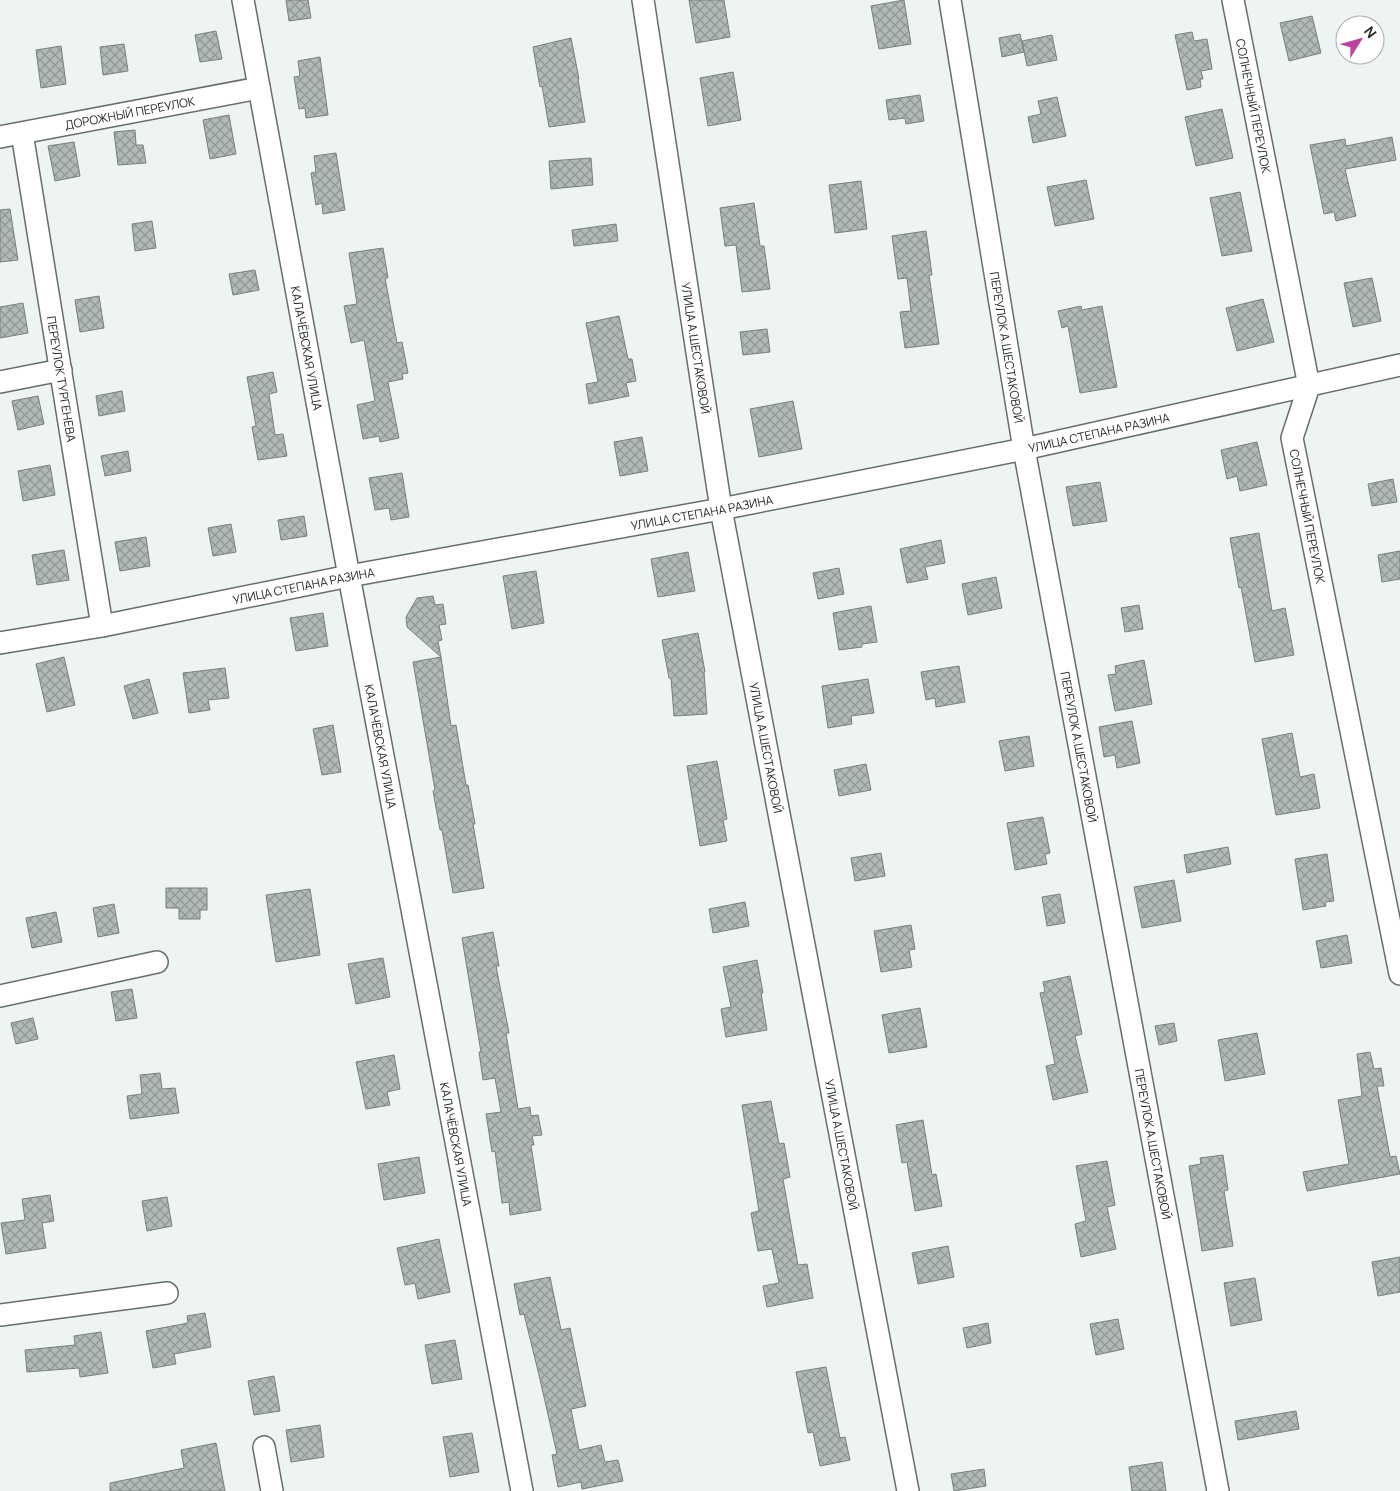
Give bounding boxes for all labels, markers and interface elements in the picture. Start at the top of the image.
north arrow [1335,15,1385,65]
text: N [1360,22,1381,42]
street label: СОЛНЕЧНЫЙ ПЕРЕУЛОК [1232,37,1276,176]
street label: ДОРОЖНЫЙ ПЕРЕУЛОК [63,92,197,133]
street label: ПЕРЕУЛОК А.ШЕСТАКОВОЙ [986,270,1028,424]
street label: УЛИЦА А.ШЕСТАКОВОЙ [678,281,715,415]
street label: КАЛАЧЁВСКАЯ УЛИЦА [287,285,327,412]
street label: ПЕРЕУЛОК ТУРГЕНЕВА [43,315,81,443]
street label: УЛИЦА СТЕПАНА РАЗИНА [1027,408,1172,456]
street label: СОЛНЕЧНЫЙ ПЕРЕУЛОК [1286,448,1330,586]
street label: УЛИЦА СТЕПАНА РАЗИНА [629,490,775,534]
street label: УЛИЦА СТЕПАНА РАЗИНА [231,563,376,608]
street label: ПЕРЕУЛОК А.ШЕСТАКОВОЙ [1057,670,1102,824]
street label: УЛИЦА А.ШЕСТАКОВОЙ [746,681,787,815]
street label: КАЛАЧЁВСКАЯ УЛИЦА [361,683,401,810]
street label: ПЕРЕУЛОК А.ШЕСТАКОВОЙ [1131,1067,1176,1221]
street label: УЛИЦА А.ШЕСТАКОВОЙ [821,1078,863,1211]
street label: КАЛАЧЁВСКАЯ УЛИЦА [436,1081,477,1208]

